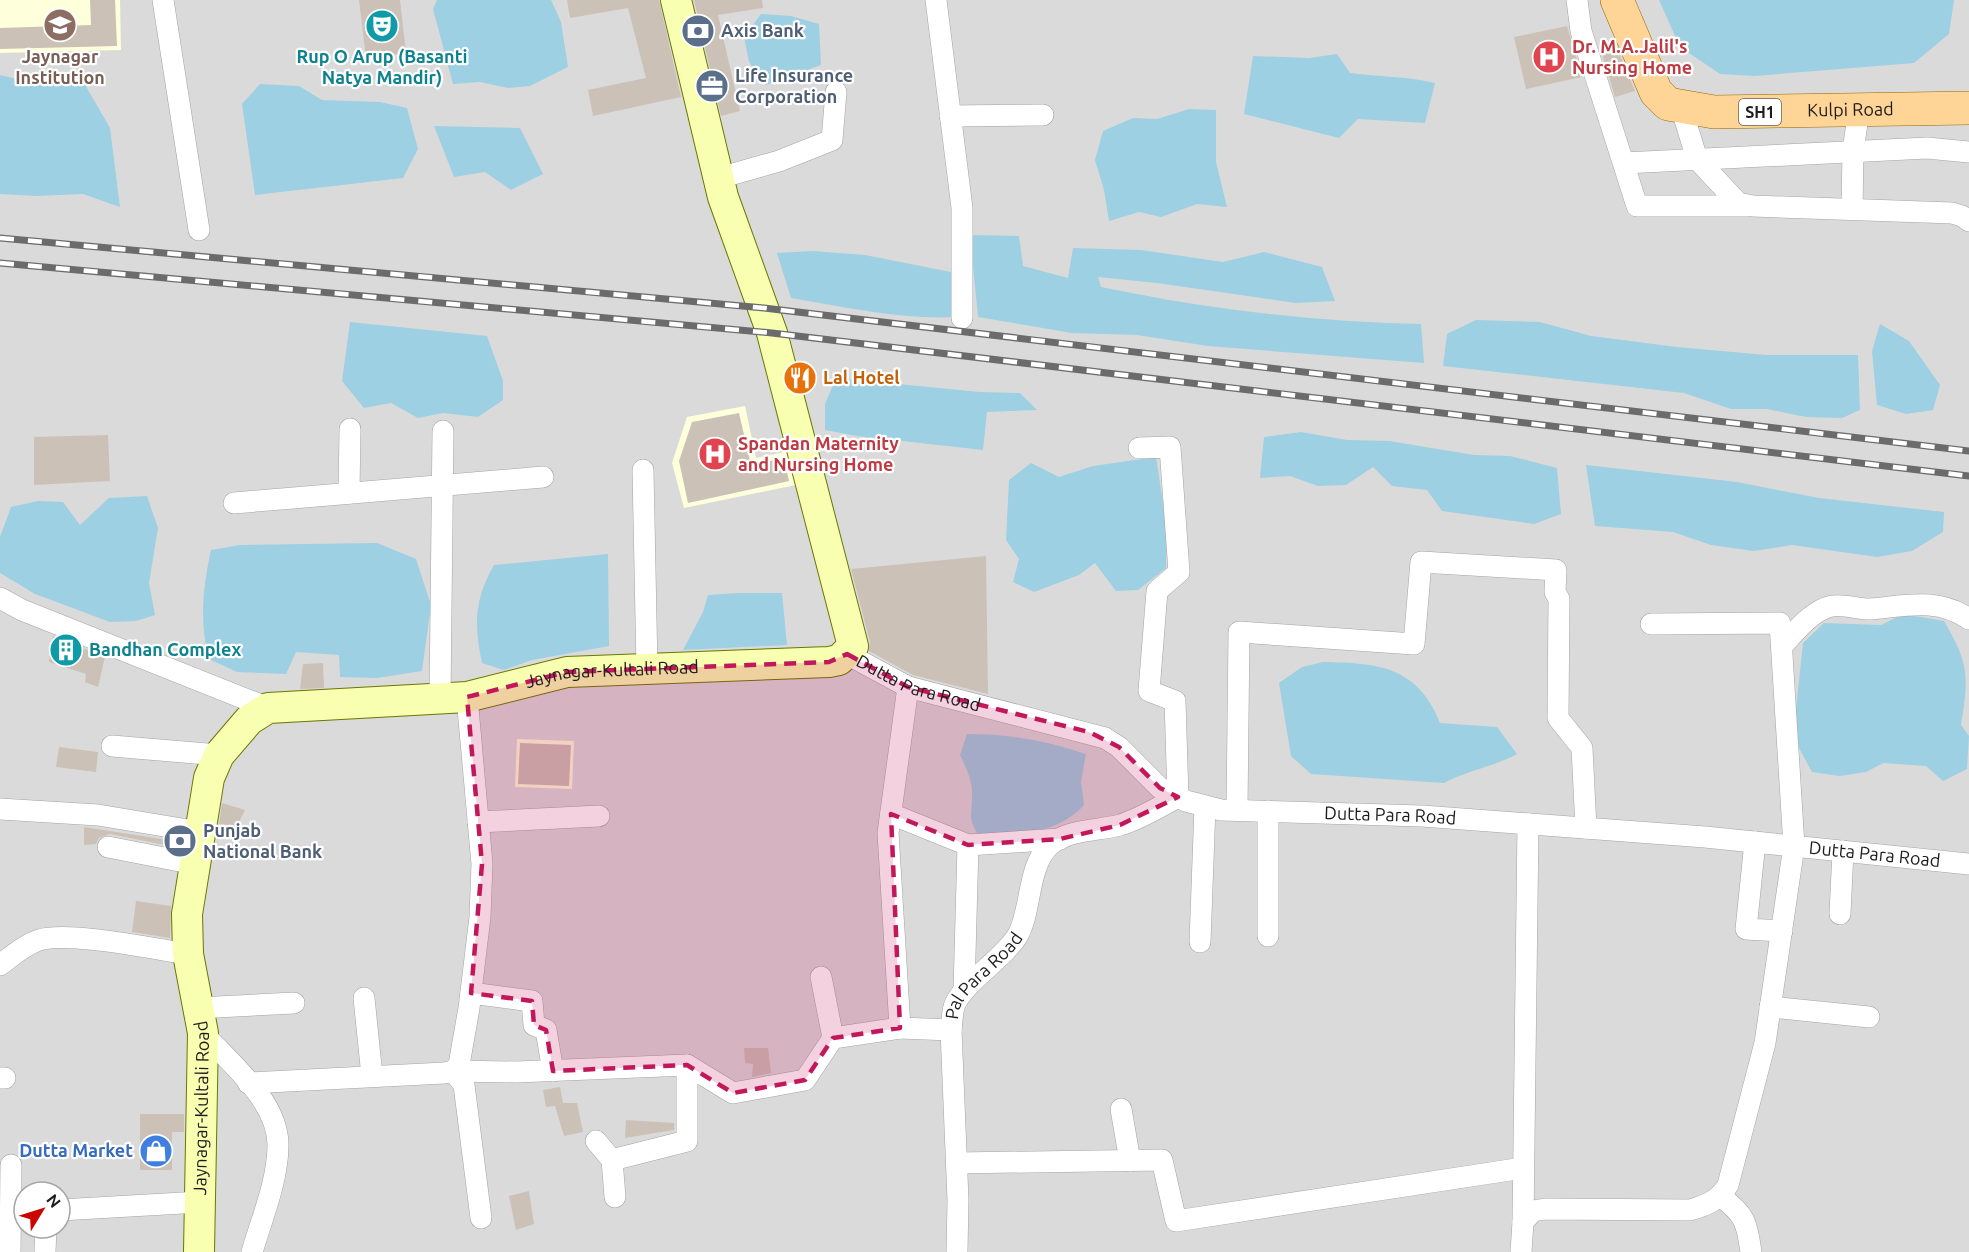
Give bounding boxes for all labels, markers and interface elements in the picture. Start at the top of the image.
school or university icon: Jaynagar Institution [42,7,78,43]
theatre icon: Rup O Arup (Basanti Natya Mandir) [364,8,400,44]
bank icon: Axis Bank [680,13,716,49]
place label: Axis Bank [721,20,804,40]
place label: Dr. M.A.Jalil's Nursing Home [1572,36,1692,77]
hospital icon: Dr. M.A.Jalil's Nursing Home [1531,39,1567,75]
place label: Jaynagar Institution [15,46,105,87]
place label: Rup O Arup (Basanti Natya Mandir) [297,46,467,88]
place label: Life Insurance Corporation [735,65,853,106]
office icon: Life Insurance Corporation [694,68,730,104]
street label: Kulpi Road [1807,98,1894,120]
road number: SH1 [1739,99,1781,125]
restaurant icon: Lal Hotel [782,360,818,396]
place label: Lal Hotel [823,367,900,387]
place label: Spandan Maternity and Nursing Home [738,433,899,474]
hospital icon: Spandan Maternity and Nursing Home [697,436,733,472]
building icon: Bandhan Complex [48,632,84,668]
place label: Bandhan Complex [89,639,241,659]
street label: Dutta Para Road [853,650,983,714]
street label: Jaynagar-Kultali Road [523,656,699,691]
street label: Dutta Para Road [1324,802,1457,828]
place label: Punjab National Bank [203,820,322,861]
bank icon: Punjab National Bank [162,823,198,859]
street label: Dutta Para Road [1808,837,1941,870]
street label: Pal Para Road [941,928,1026,1020]
street label: Jaynagar-Kultali Road [189,1019,212,1195]
shop icon: Dutta Market [138,1133,174,1169]
place label: Dutta Market [19,1140,133,1160]
north arrow [12,1180,72,1240]
text: N [43,1191,65,1211]

